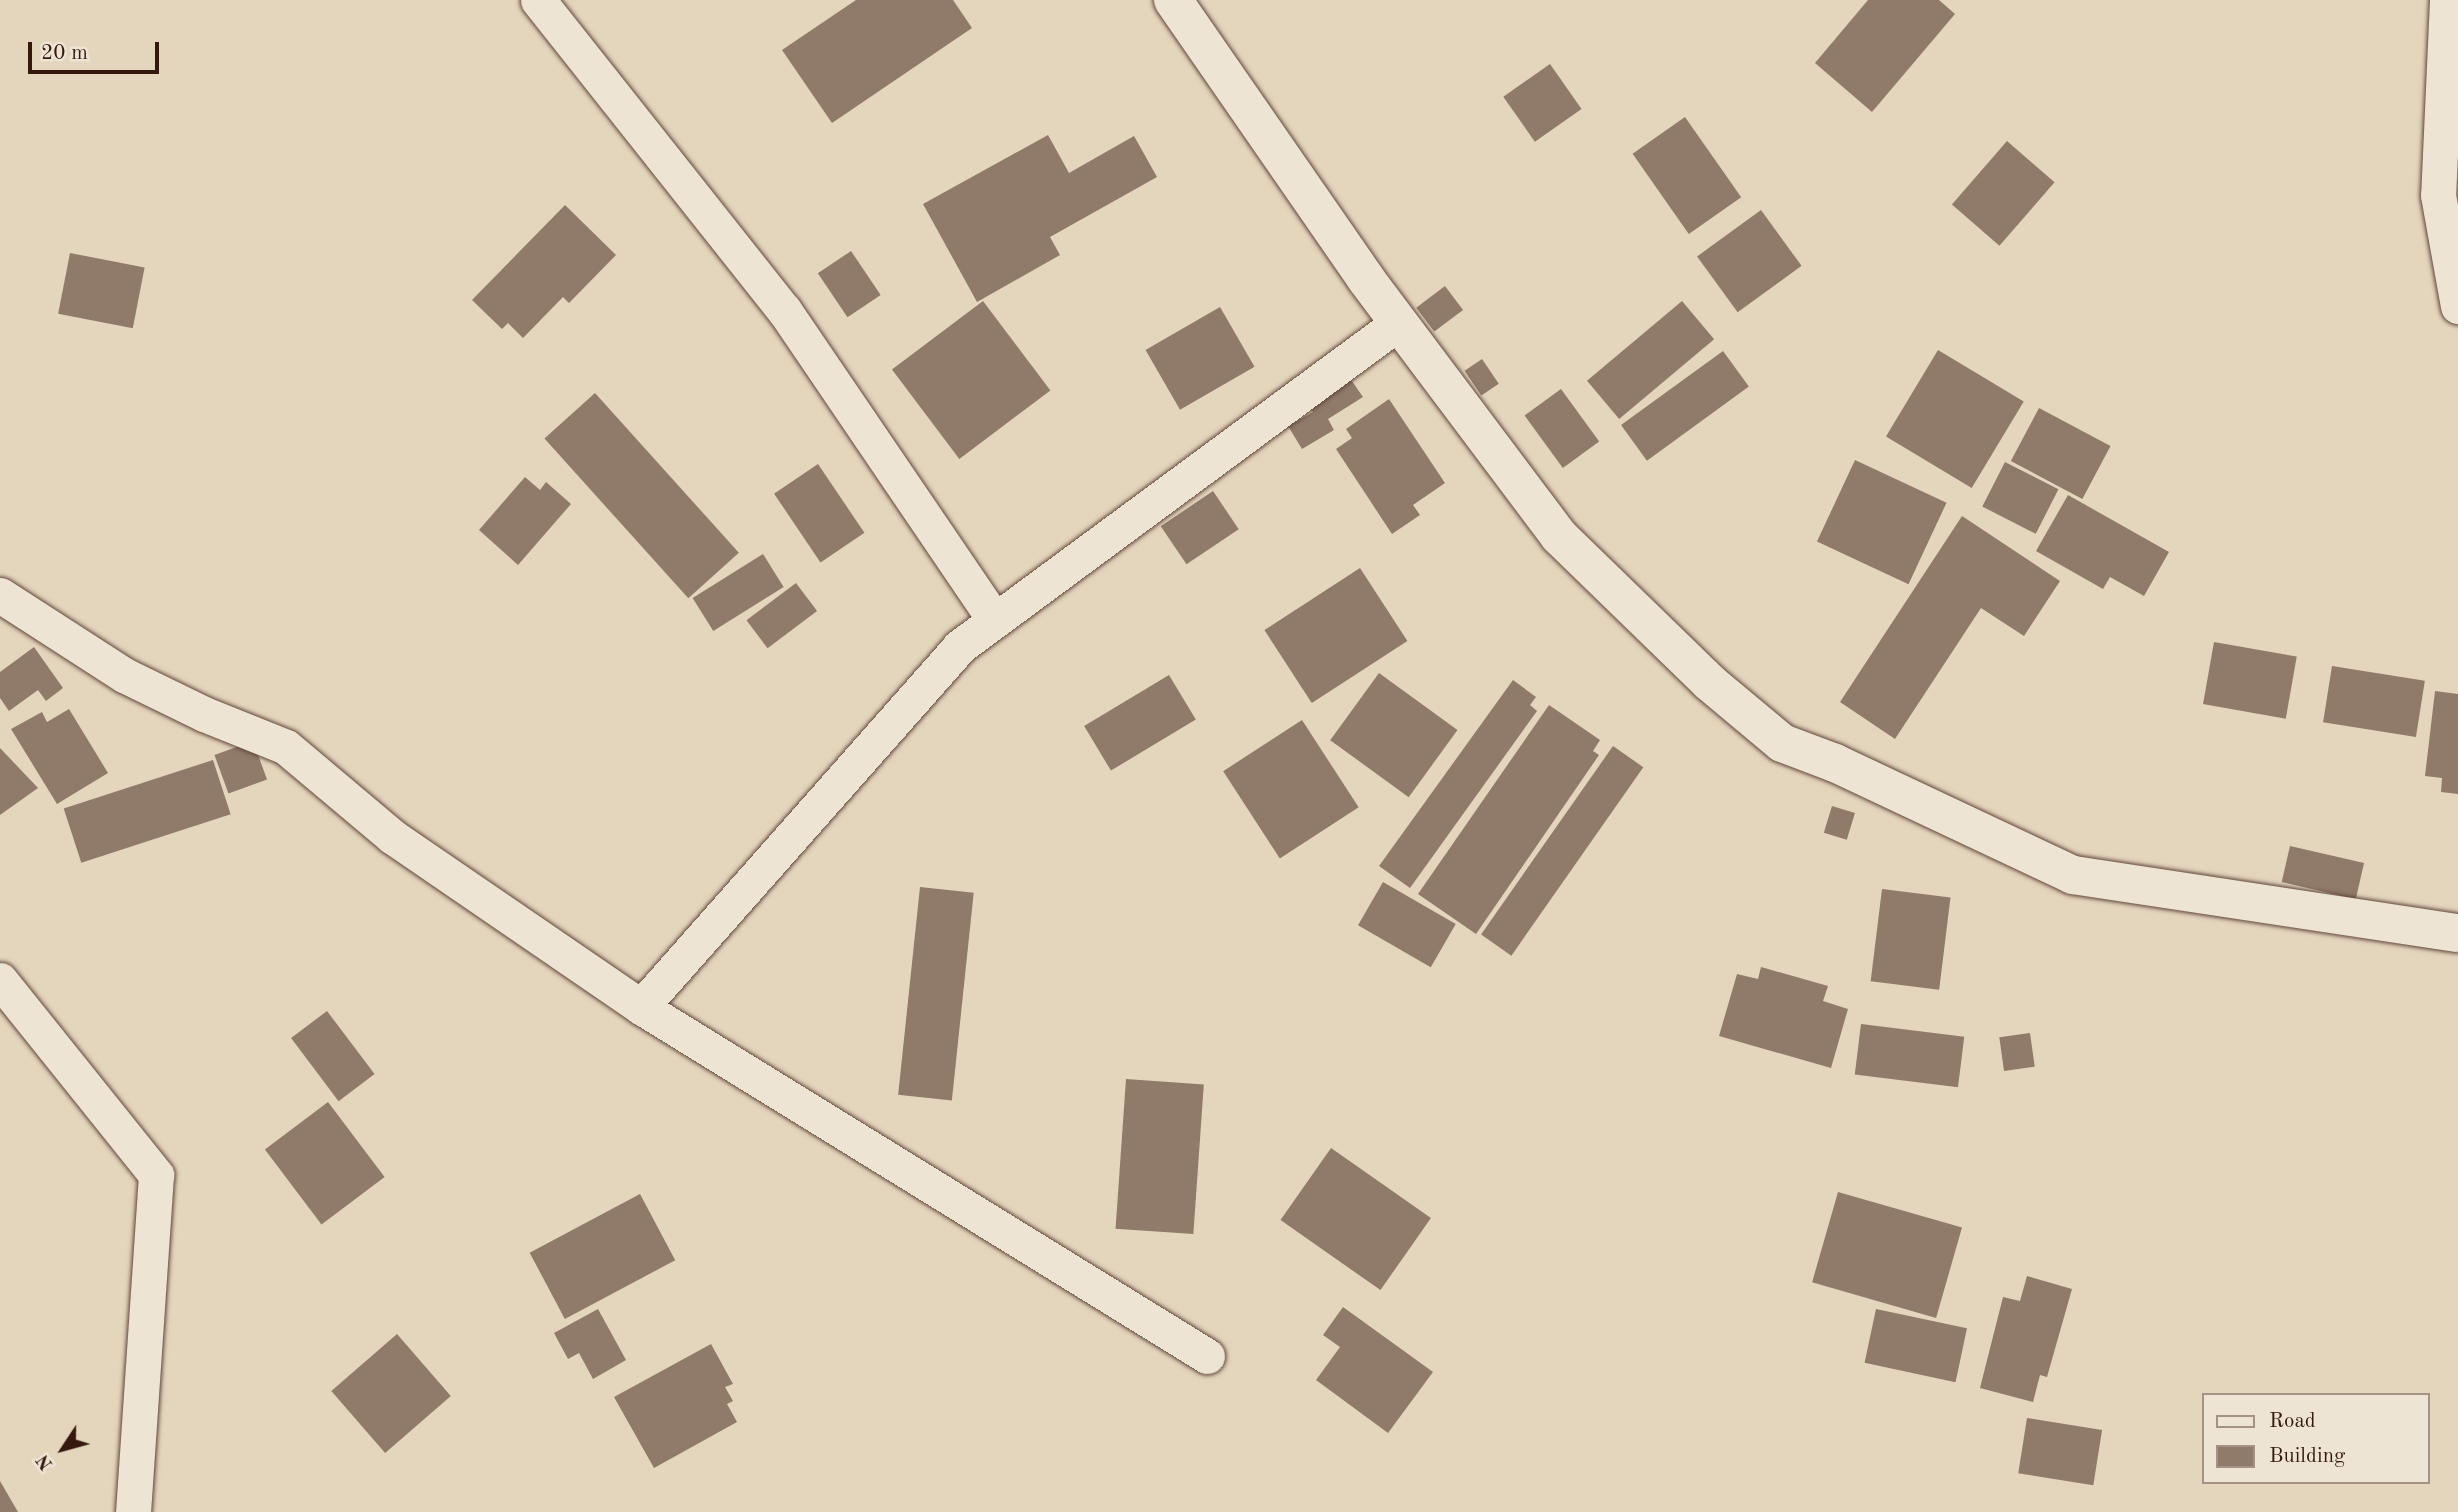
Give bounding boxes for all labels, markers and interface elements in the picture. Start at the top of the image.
scale bar [32,28,163,72]
text: 20 m [41,43,88,64]
legend [2202,1393,2430,1484]
text: Road [2269,1411,2316,1432]
north arrow [28,1414,98,1484]
text: Building [2269,1446,2345,1467]
text: N [34,1450,58,1473]

